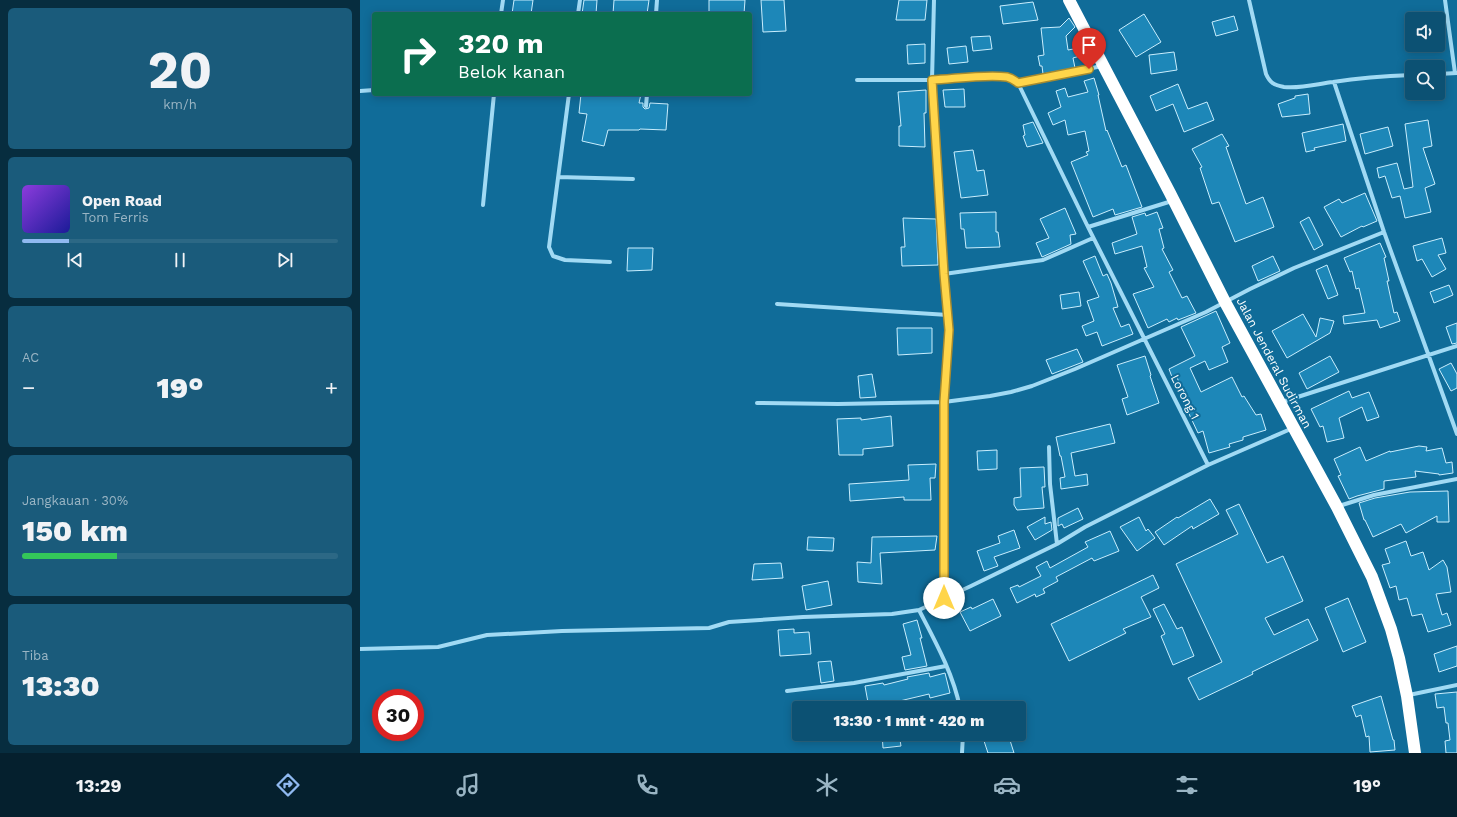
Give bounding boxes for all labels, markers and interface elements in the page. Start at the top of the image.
map controls [1405,12,1445,100]
button: sound [1405,12,1445,52]
text: 320 m [458,27,544,60]
icon: right [392,28,444,80]
pin [1072,28,1106,69]
icon: arrive [1078,34,1100,56]
text: 20 [148,40,212,101]
button: search [1405,60,1445,100]
text: Belok kanan [458,61,565,82]
text: km/h [163,97,197,112]
text: Open Road [82,192,162,210]
text: Tom Ferris [82,210,149,225]
icon: previous [64,249,86,271]
icon: pause [169,249,191,271]
icon: next [274,249,296,271]
street label: Jalan Jenderal Sudirman [1234,295,1314,431]
text: AC [22,350,39,365]
text: 19° [156,370,204,405]
street label: Lorong 1 [1168,372,1202,422]
text: − [22,375,35,400]
text: + [325,375,338,400]
text: Jangkauan · 30% [22,493,128,508]
text: 150 km [22,513,128,548]
position arrow [923,577,965,619]
text: Tiba [22,648,49,663]
text: 13:30 [22,668,100,703]
speed limit sign: 30 [372,689,424,741]
text: 13:30 · 1 mnt · 420 m [834,712,984,730]
icon: directions [274,771,302,799]
icon: music [454,771,482,799]
icon: phone [633,771,661,799]
icon: climate [813,771,841,799]
icon: car [993,771,1021,799]
icon: filters [1173,771,1201,799]
text: 13:29 [76,775,122,796]
text: 19° [1353,775,1381,796]

